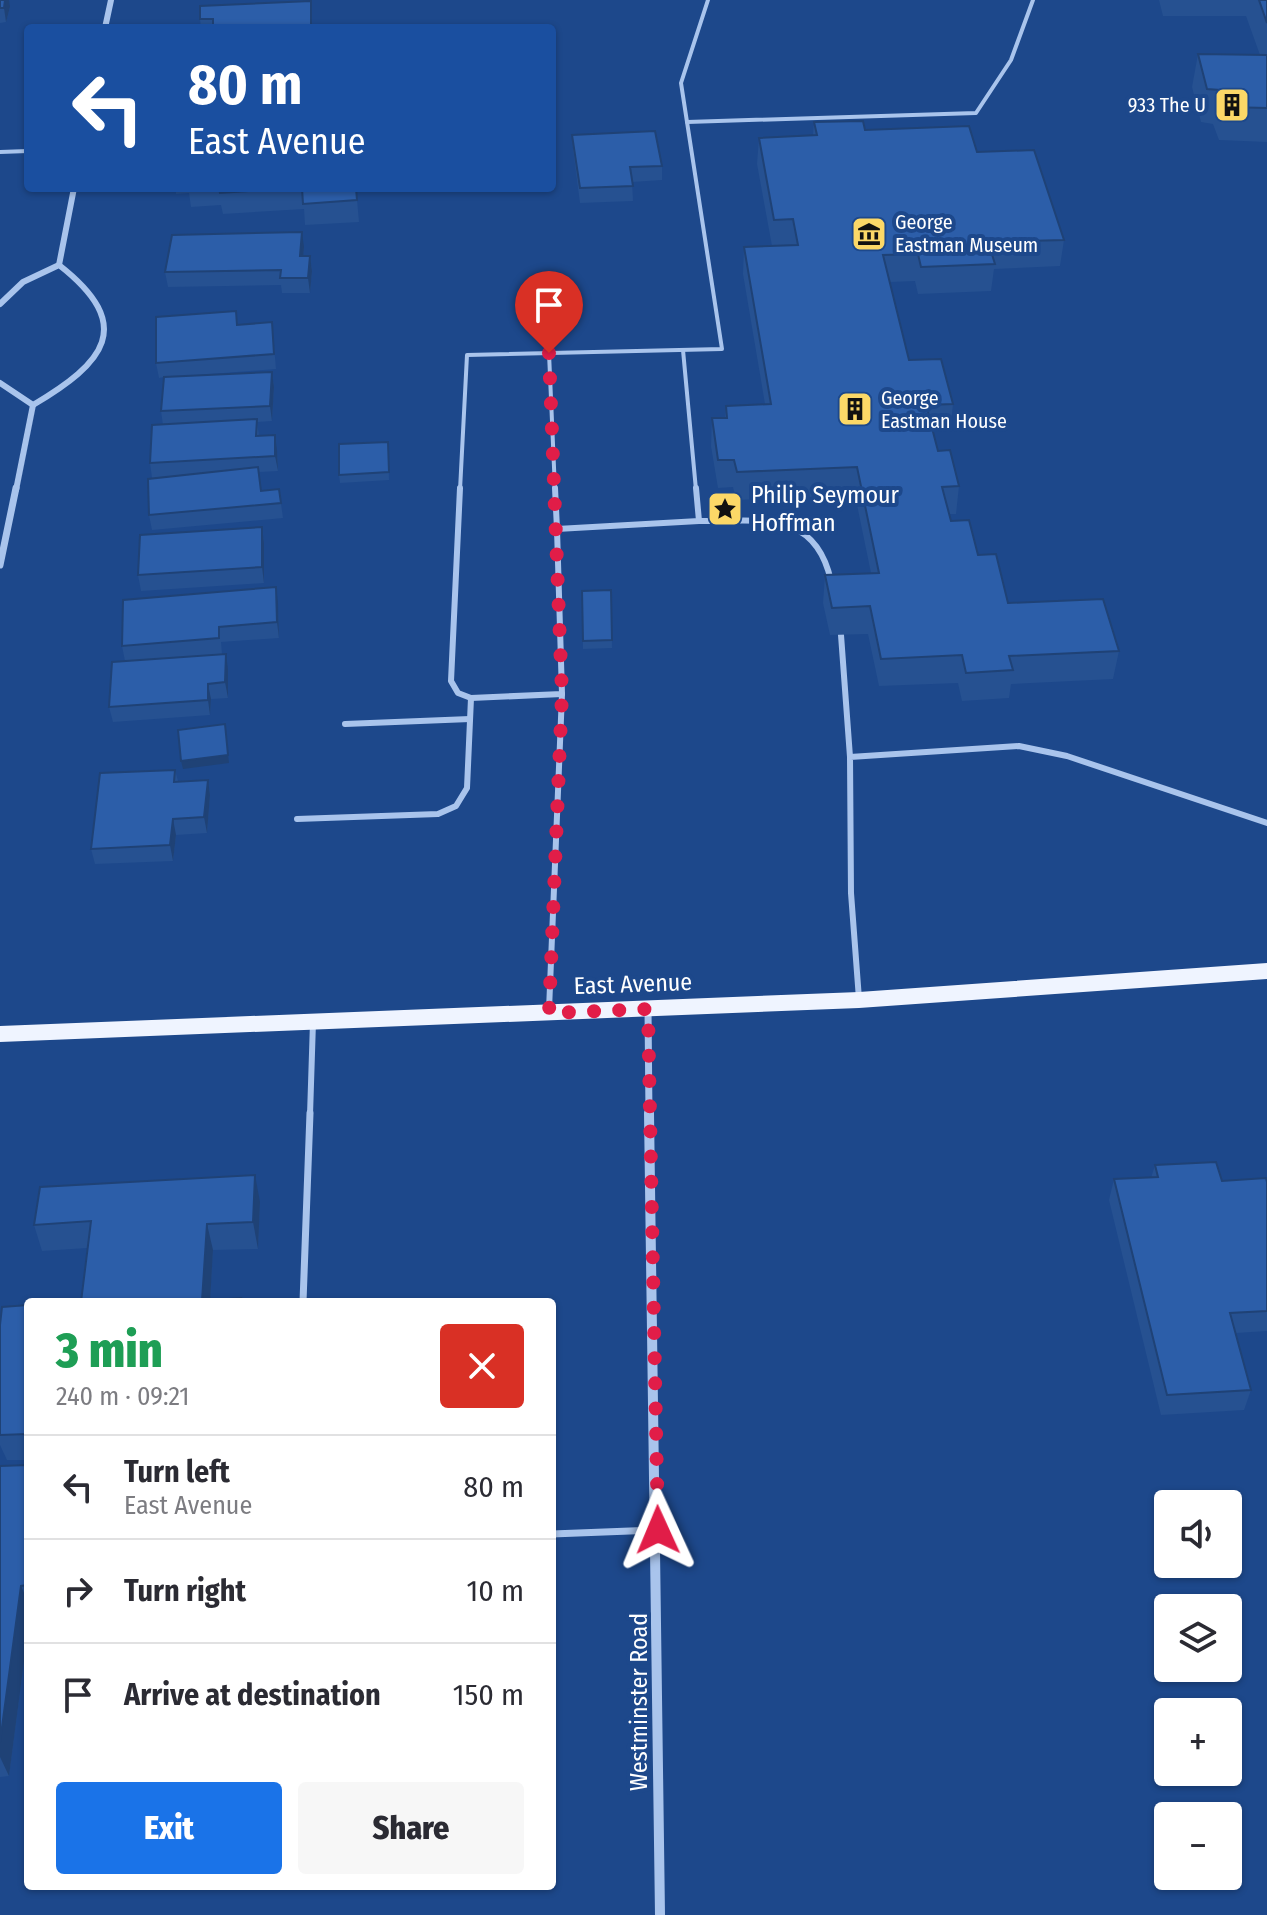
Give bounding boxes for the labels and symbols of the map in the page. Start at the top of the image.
building icon: 933 The U [1213,86,1251,124]
place label: 933 The U [1128,93,1206,117]
place label: George Eastman Museum [895,210,1038,257]
museum icon: George Eastman Museum [850,215,888,253]
pin [515,271,583,353]
place label: George Eastman House [881,386,1007,433]
building icon: George Eastman House [836,390,874,428]
place label: Philip Seymour Hoffman [751,481,900,537]
place icon: Philip Seymour Hoffman [706,490,744,528]
street label: East Avenue [573,968,693,1000]
position arrow [616,1488,700,1572]
street label: Westminster Road [625,1613,653,1791]

